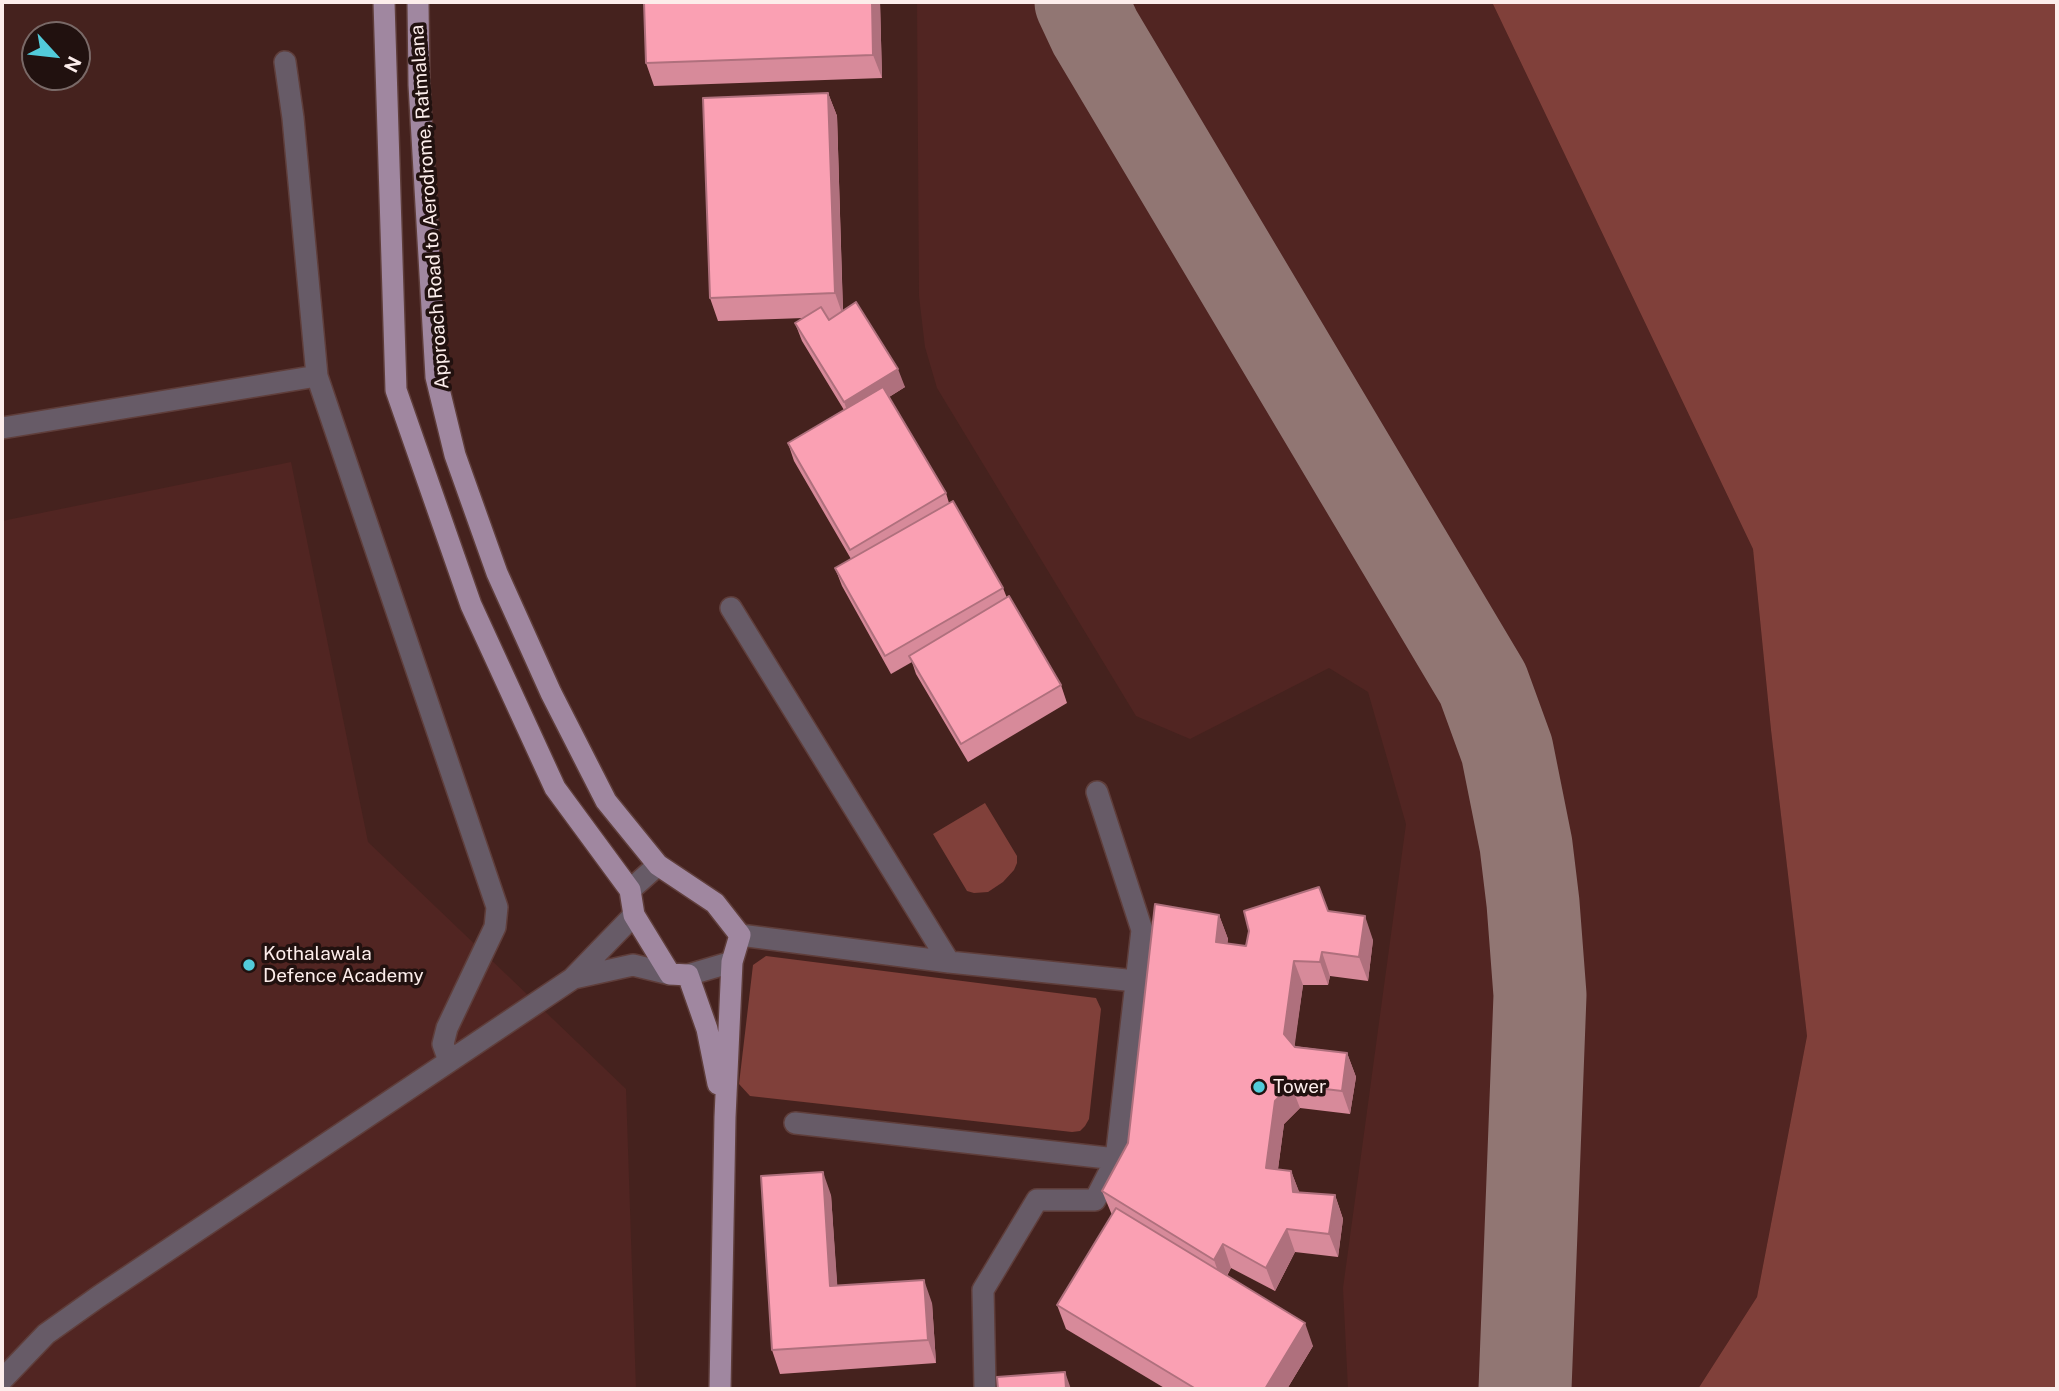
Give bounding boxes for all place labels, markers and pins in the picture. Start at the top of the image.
place label: Kothalawala Defence Academy [263,943,424,987]
marker: Kothalawala Defence Academy [241,957,257,973]
place label: Tower [1273,1076,1326,1098]
marker: Tower [1251,1079,1267,1095]

